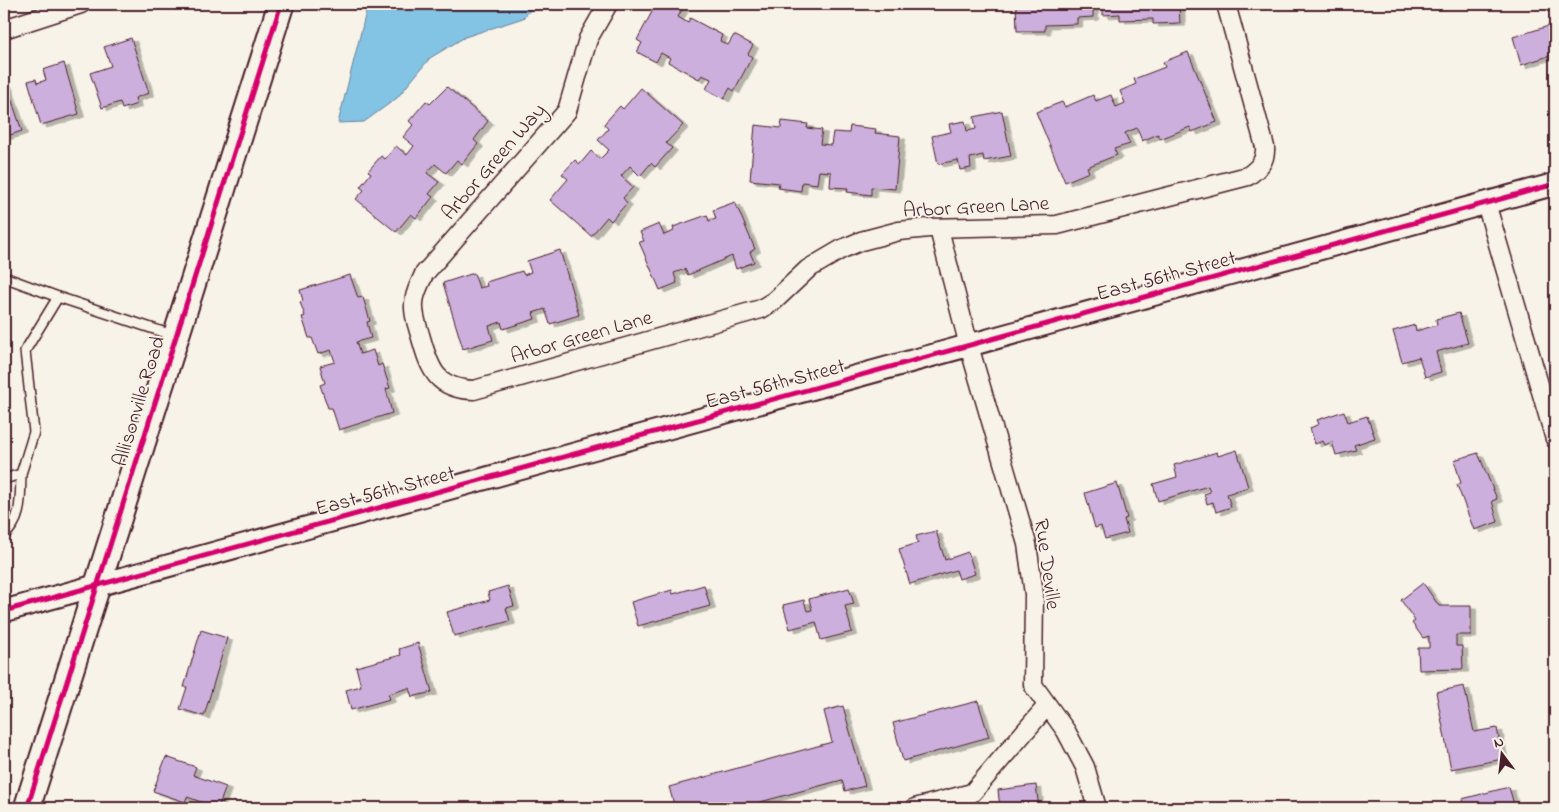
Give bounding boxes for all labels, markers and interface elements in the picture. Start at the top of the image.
street label: Arbor Green Way [435,97,555,229]
street label: Arbor Green Lane [902,189,1050,227]
street label: East 56th Street [1093,244,1240,310]
street label: Arbor Green Lane [507,303,657,372]
street label: Allisonville Road [106,332,174,471]
street label: East 56th Street [702,352,849,418]
street label: East 56th Street [312,459,459,525]
street label: Rue Deville [1025,517,1067,612]
north arrow [1476,730,1526,780]
text: N [1492,732,1506,754]

